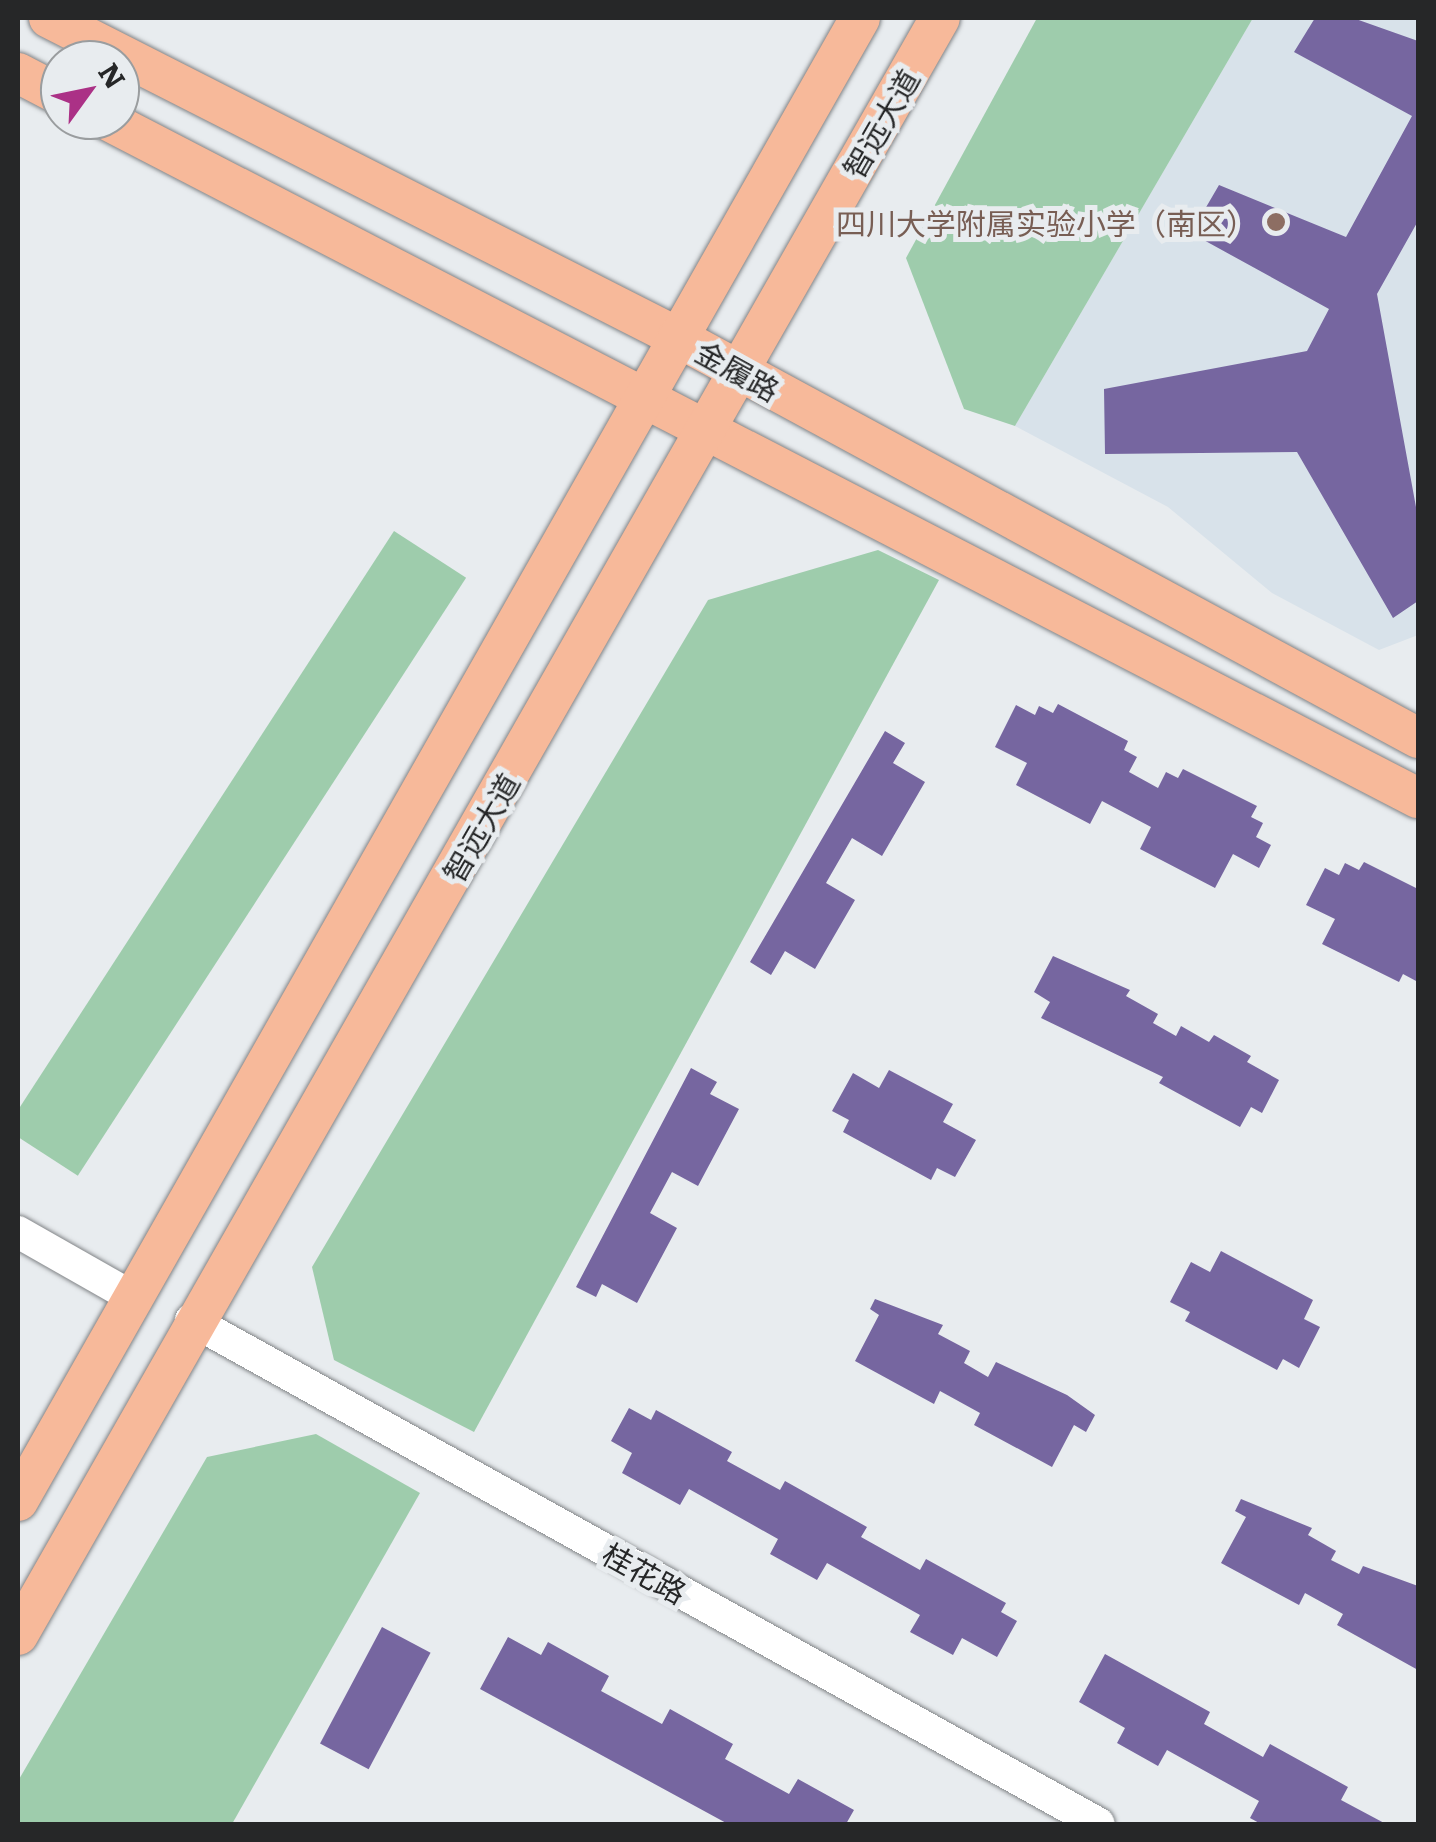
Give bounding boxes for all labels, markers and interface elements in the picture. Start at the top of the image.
north arrow [40,40,140,140]
text: N [89,53,137,96]
street label: 智远大道 [834,62,926,184]
place label: 四川大学附属实验小学（南区） [836,204,1256,240]
marker: 四川大学附属实验小学（南区） [1265,211,1287,233]
street label: 金履路 [690,332,786,408]
street label: 智远大道 [434,766,526,888]
street label: 桂花路 [597,1534,693,1610]

